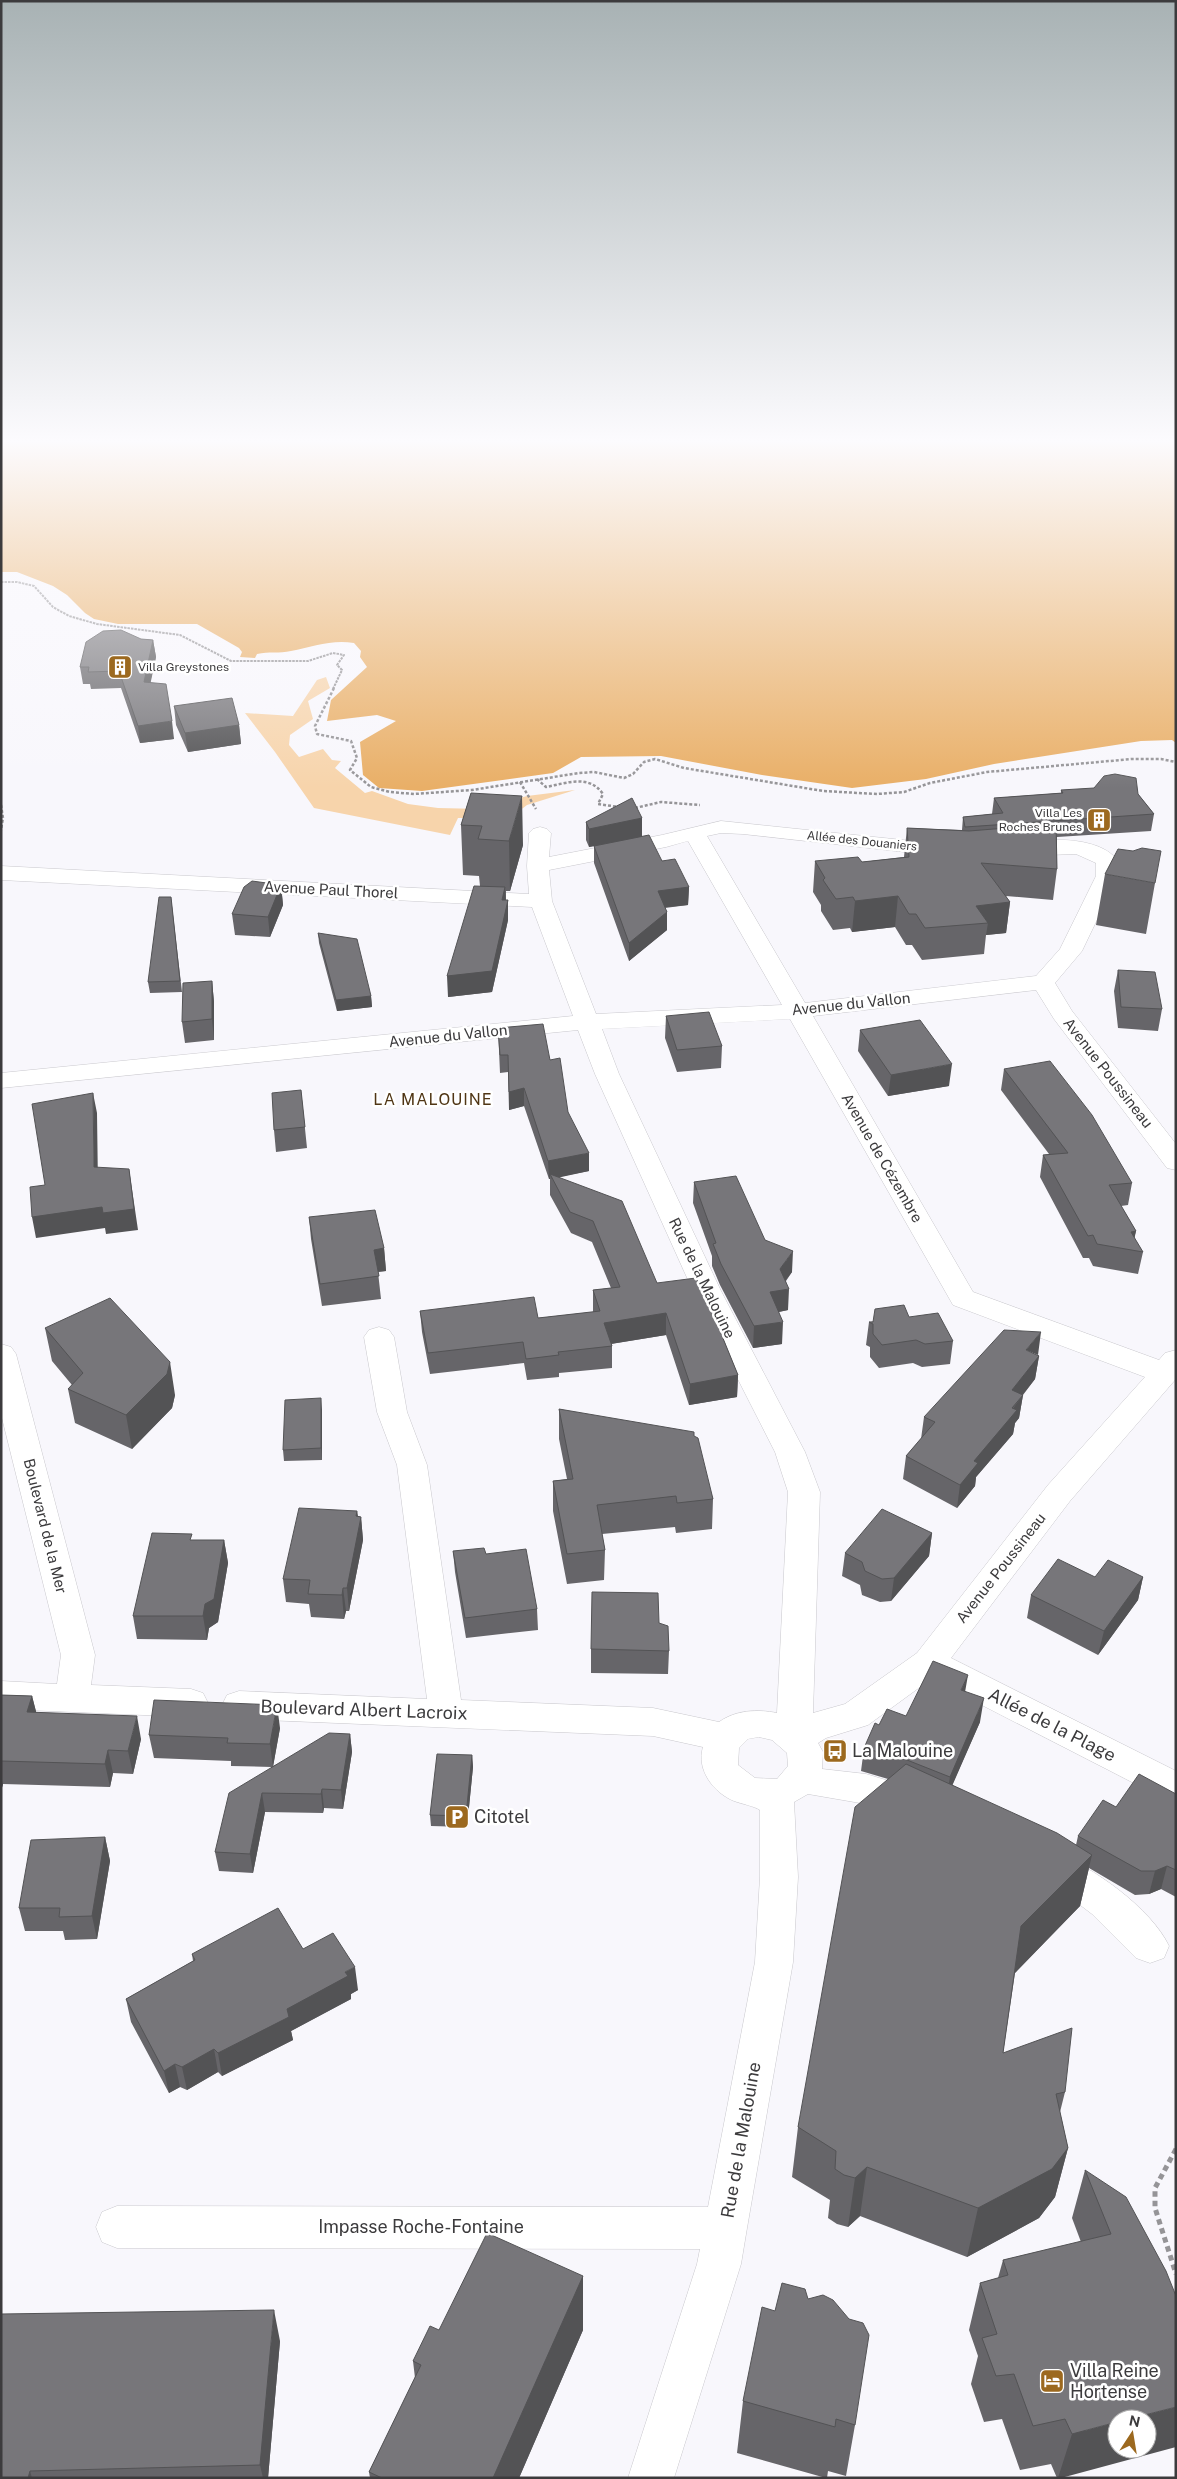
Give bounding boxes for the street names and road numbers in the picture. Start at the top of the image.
street label: Allée des Douaniers [806,828,918,854]
street label: Avenue Paul Thorel [263,877,399,902]
street label: Avenue du Vallon [791,989,911,1018]
street label: Avenue Poussineau [1060,1014,1157,1131]
street label: Avenue du Vallon [388,1021,508,1050]
street label: Avenue de Cézembre [838,1090,926,1225]
street label: Rue de la Malouine [666,1215,739,1341]
street label: Boulevard de la Mer [20,1457,71,1595]
street label: Avenue Poussineau [952,1509,1049,1626]
street label: Allée de la Plage [985,1683,1119,1766]
street label: Boulevard Albert Lacroix [260,1695,468,1724]
street label: Rue de la Malouine [716,2060,765,2220]
street label: Impasse Roche-Fontaine [318,2216,524,2237]

